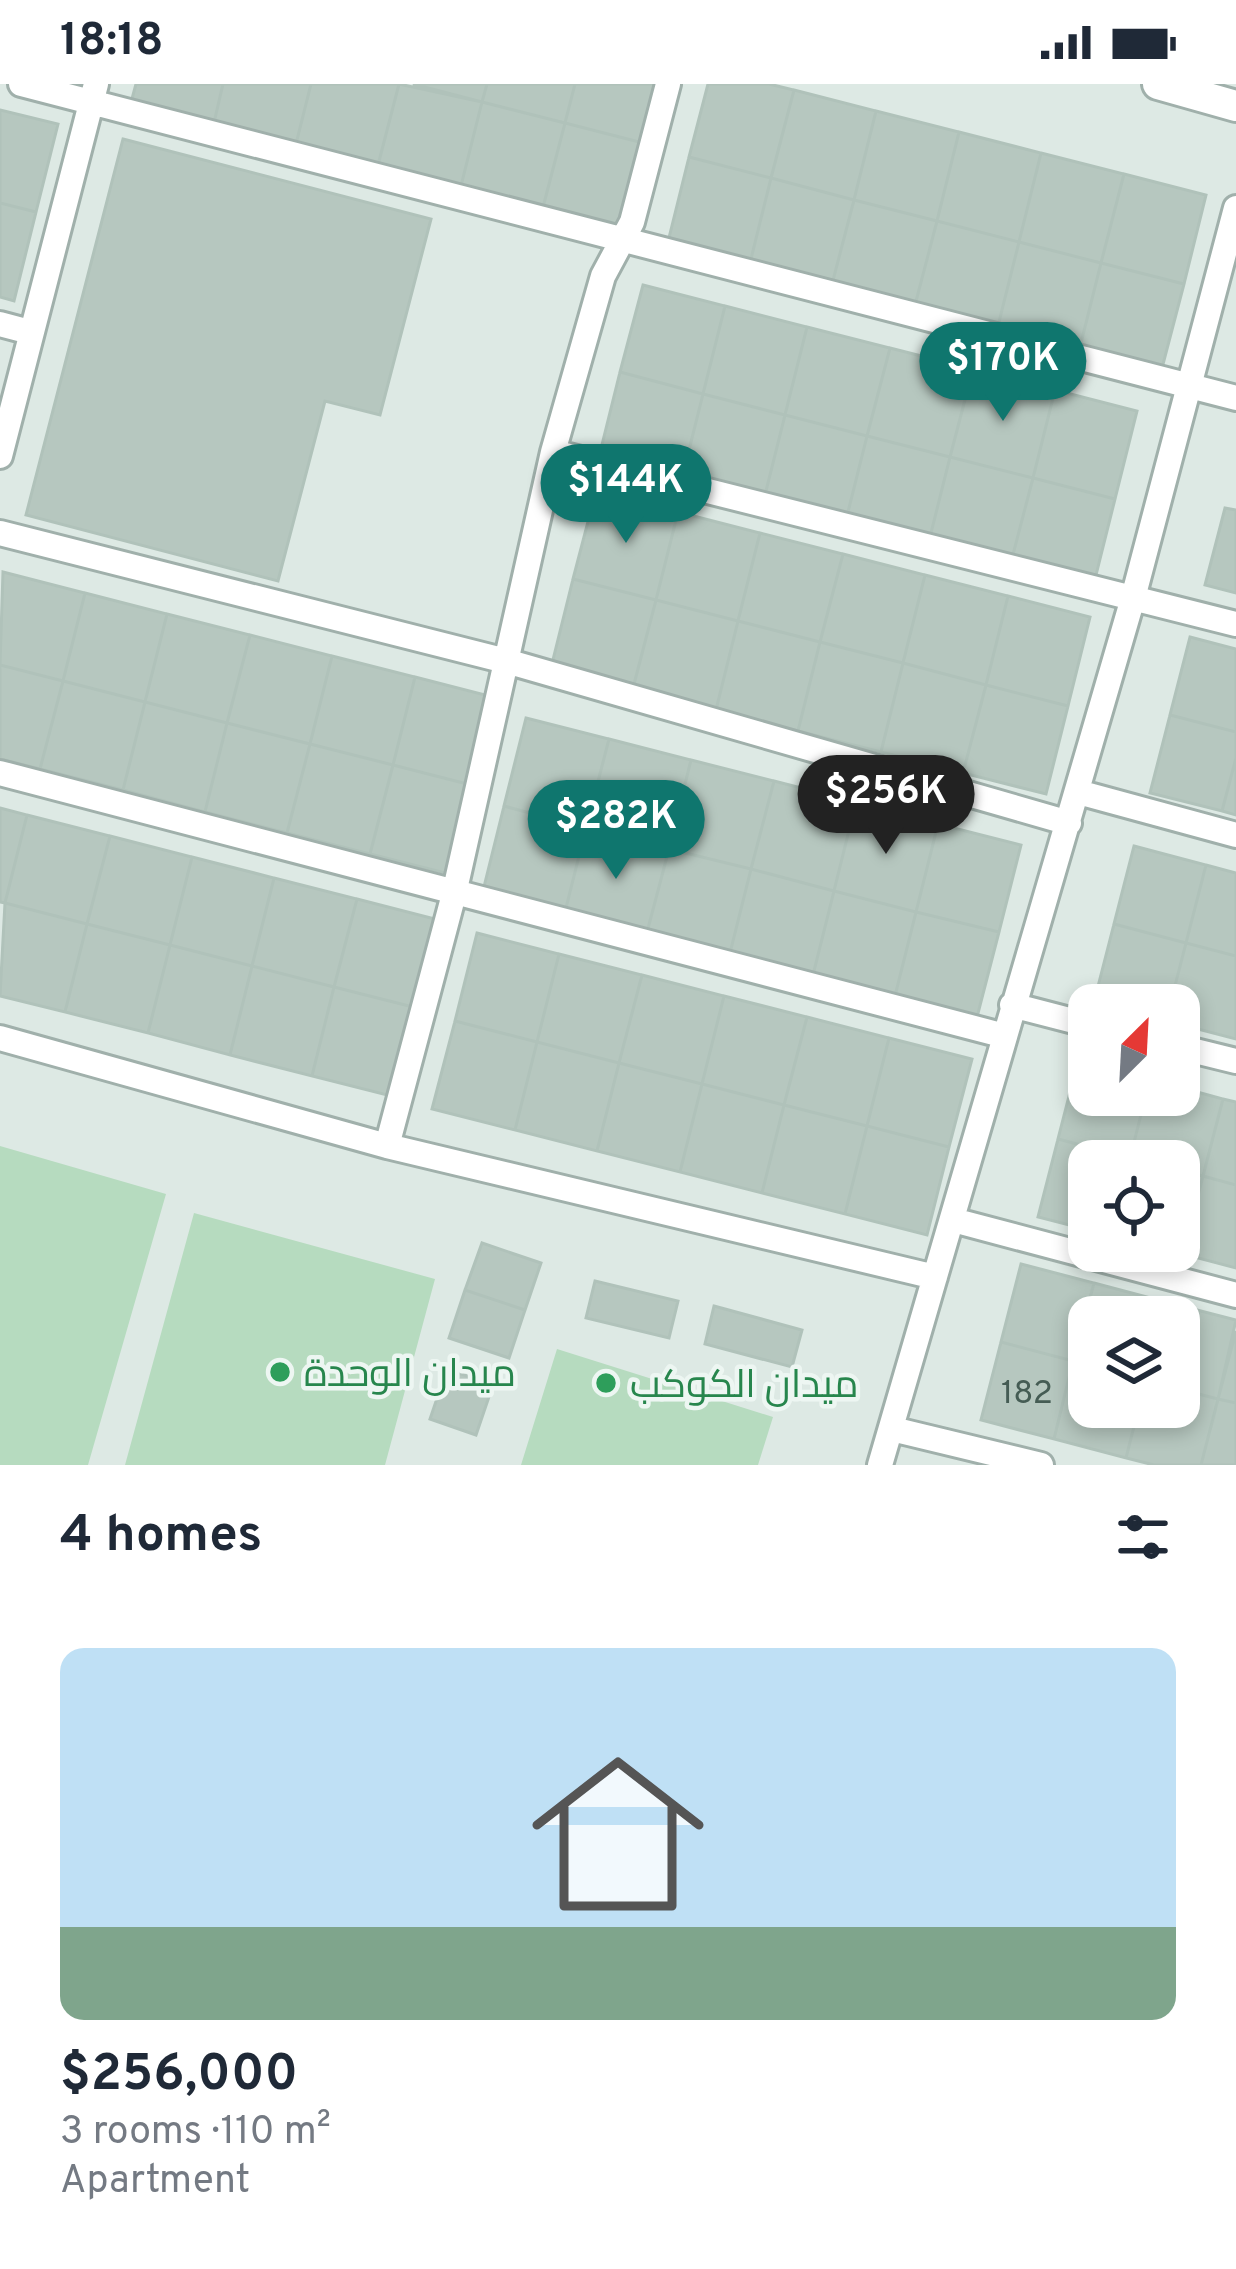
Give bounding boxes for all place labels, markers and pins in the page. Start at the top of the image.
pin: $170K [919,322,1087,424]
pin: $144K [542,444,710,546]
pin: $256K [802,755,970,857]
pin: $282K [532,780,700,882]
place label: ميدان الوحدة [304,1352,516,1401]
marker: ميدان الوحدة [267,1359,293,1385]
place label: ميدان الكوكب [630,1363,859,1412]
marker: ميدان الكوكب [593,1370,619,1396]

